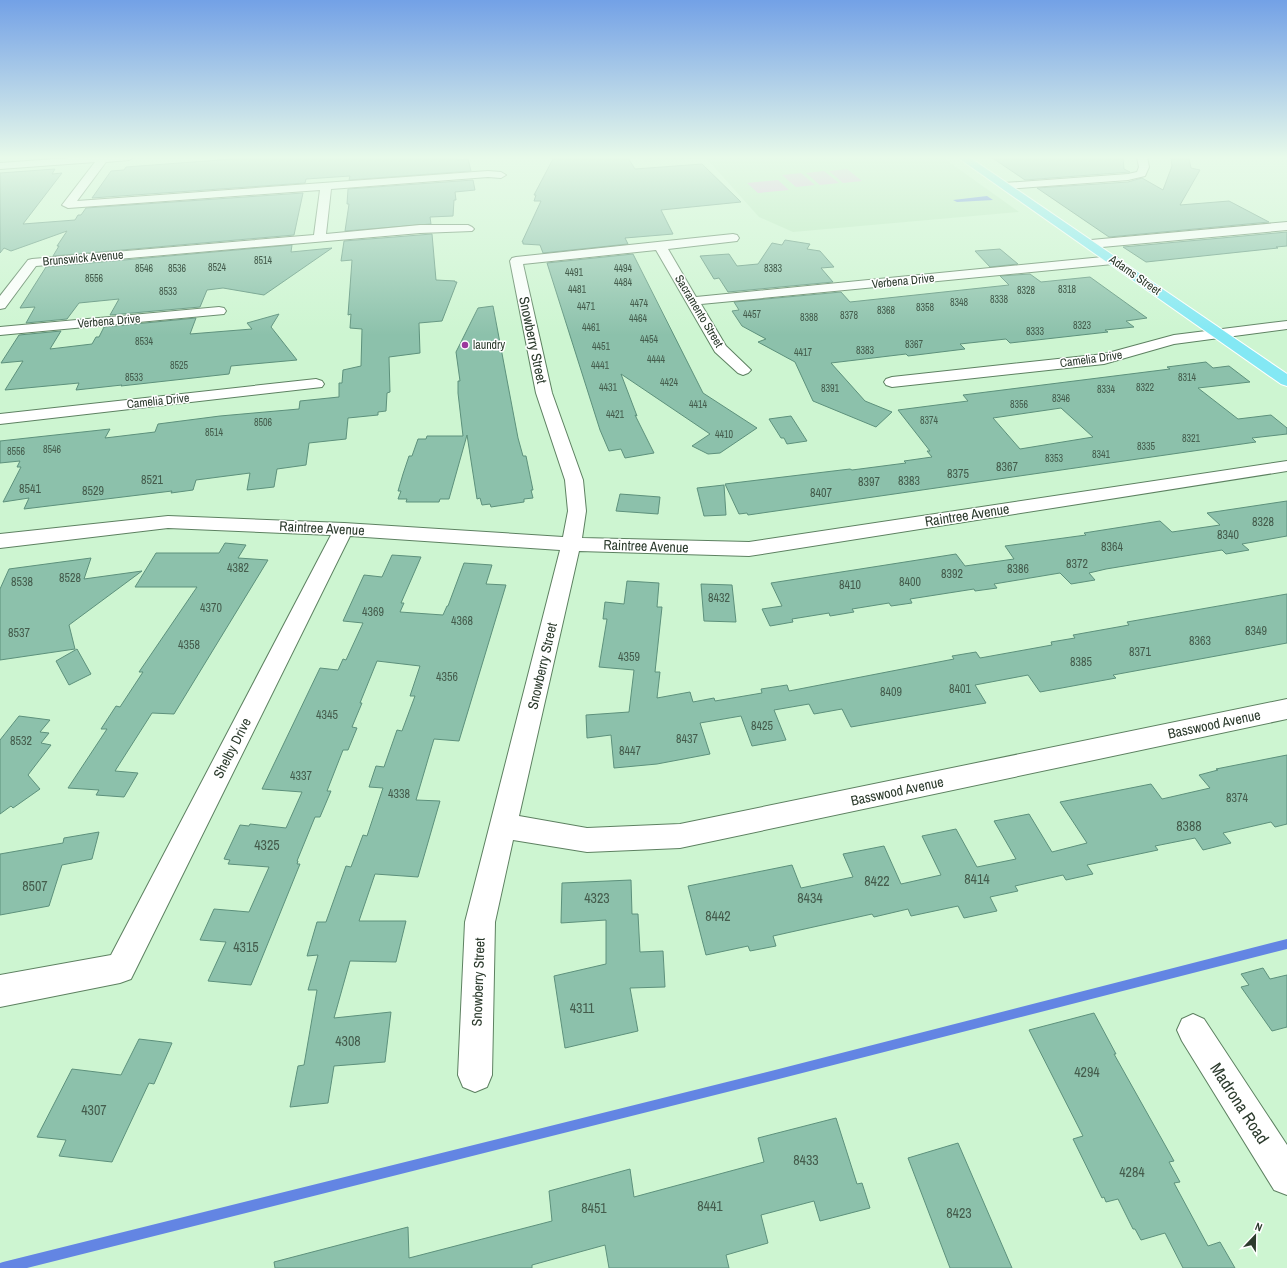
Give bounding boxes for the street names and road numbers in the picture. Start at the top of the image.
street label: Brunswick Avenue [42,247,124,269]
street label: Adams Street [1105,251,1164,299]
street label: Verbena Drive [871,270,935,292]
street label: Sacramento Street [671,272,727,351]
street label: Snowberry Street [515,295,551,385]
street label: Verbena Drive [77,310,141,332]
street label: Camelia Drive [1059,347,1123,371]
street label: Camelia Drive [126,390,190,412]
street label: Raintree Avenue [923,499,1011,531]
street label: Raintree Avenue [279,517,365,539]
street label: Raintree Avenue [603,536,689,556]
street label: Snowberry Street [523,621,561,711]
street label: Basswood Avenue [1166,705,1262,743]
street label: Shelby Drive [209,715,255,781]
street label: Basswood Avenue [849,772,945,810]
street label: Snowberry Street [467,937,489,1027]
street label: Madrona Road [1205,1058,1275,1148]

